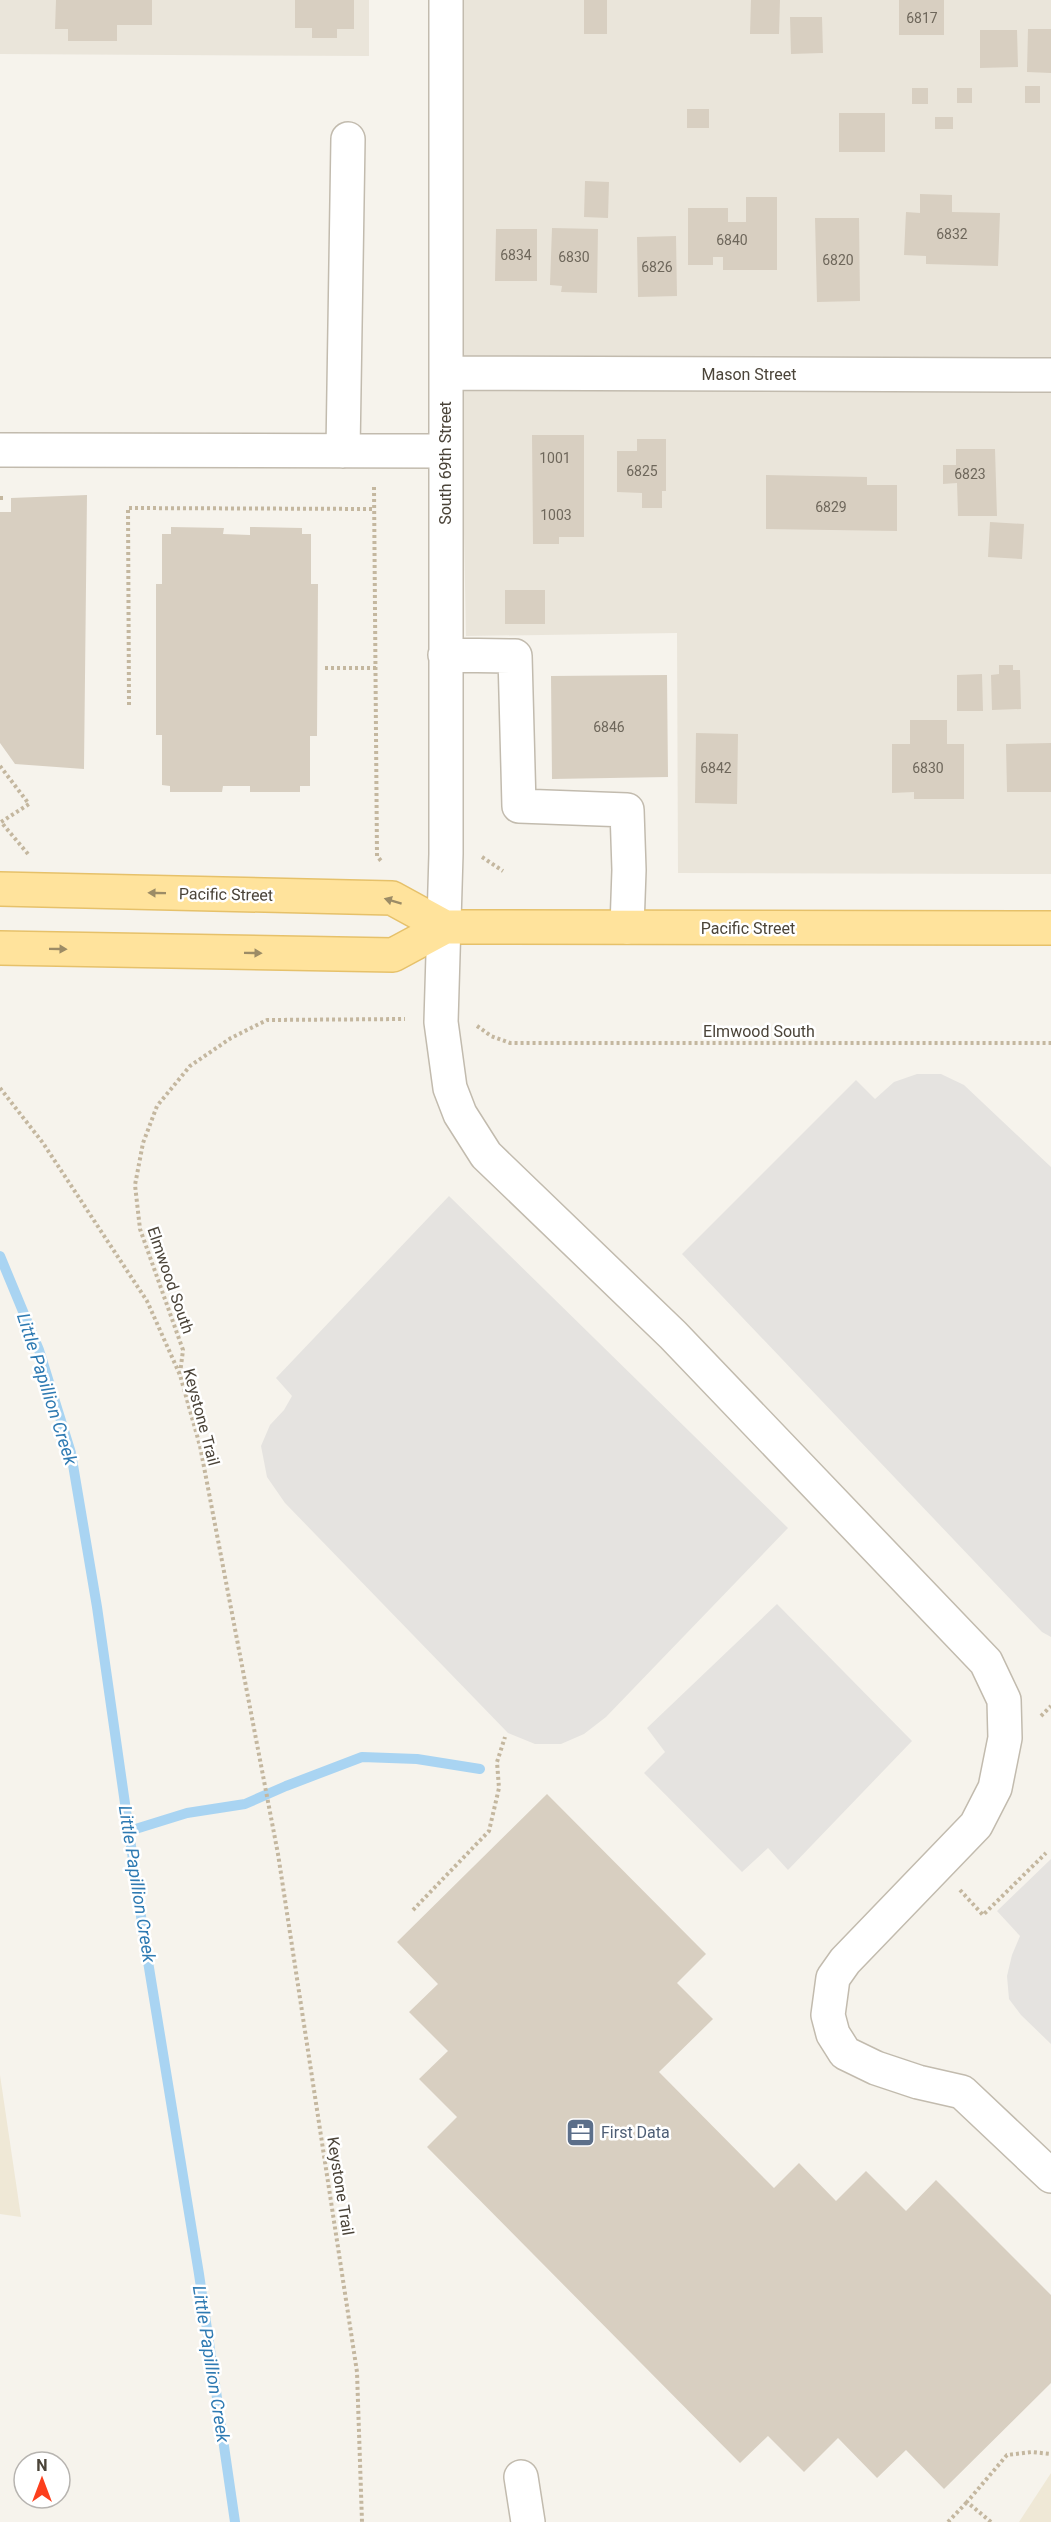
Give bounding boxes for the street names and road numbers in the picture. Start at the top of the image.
street label: Mason Street [701,365,797,384]
street label: South 69th Street [436,401,455,525]
street label: Pacific Street [179,884,273,905]
street label: Pacific Street [701,919,795,938]
street label: Elmwood South [703,1022,815,1041]
street label: Elmwood South [143,1224,198,1336]
street label: Keystone Trail [179,1366,224,1468]
street label: Keystone Trail [323,2135,358,2237]

